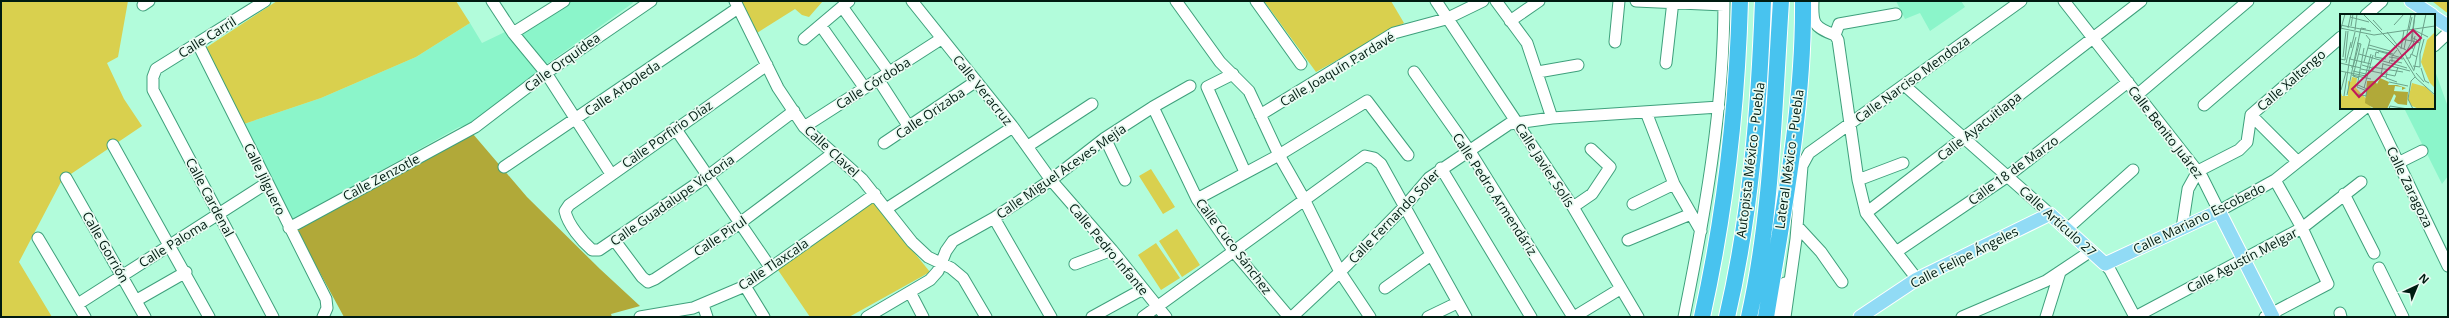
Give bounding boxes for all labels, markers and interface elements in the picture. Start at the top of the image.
street label: Calle Carril [175,12,239,62]
inset map [2340,14,2435,109]
street label: Calle Orquídea [520,28,604,96]
street label: Calle Joaquín Pardavé [1276,28,1398,110]
street label: Calle Narciso Mendoza [1851,31,1973,127]
street label: Calle Xaltengo [2253,45,2329,115]
street label: Calle Veracruz [949,51,1017,129]
street label: Calle Córdoba [832,53,914,113]
street label: Calle Arboleda [581,56,663,120]
street label: Autopista México - Puebla [1732,81,1768,239]
street label: Calle Benito Juárez [2124,82,2208,182]
street label: Calle Orizaba [892,83,968,143]
street label: Calle Ayacuitlapa [1933,87,2025,165]
street label: Lateral México - Puebla [1770,88,1808,230]
street label: Calle Porfirio Díaz [618,96,716,172]
street label: Calle Miguel Aceves Mejía [993,119,1129,223]
street label: Calle Javier Solís [1511,119,1579,211]
street label: Calle Clavel [801,121,863,181]
street label: Calle Pedro Armendáriz [1449,129,1541,259]
street label: Calle 18 de Marzo [1964,131,2062,209]
street label: Calle Jilguero [240,140,290,218]
street label: Calle Zaragoza [2383,143,2437,231]
street label: Calle Zenzotle [339,149,423,205]
street label: Calle Guadalupe Victoria [606,150,738,250]
street label: Calle Cardenal [182,154,238,240]
street label: Calle Fernando Soler [1344,164,1444,267]
street label: Calle Mariano Escobedo [2130,178,2268,258]
street label: Calle Artículo 27 [2016,182,2100,260]
street label: Calle Cuco Sánchez [1192,194,1276,298]
street label: Calle Pedro Infante [1065,199,1153,299]
street label: Calle Gorrión [78,208,134,286]
street label: Calle Pirul [690,212,750,260]
street label: Calle Paloma [135,215,211,271]
street label: Calle Felipe Ángeles [1907,222,2021,292]
street label: Calle Agustín Melgar [2183,223,2301,297]
street label: Calle Tlaxcala [734,234,812,294]
north arrow [2397,266,2437,306]
text: N [2416,270,2433,287]

